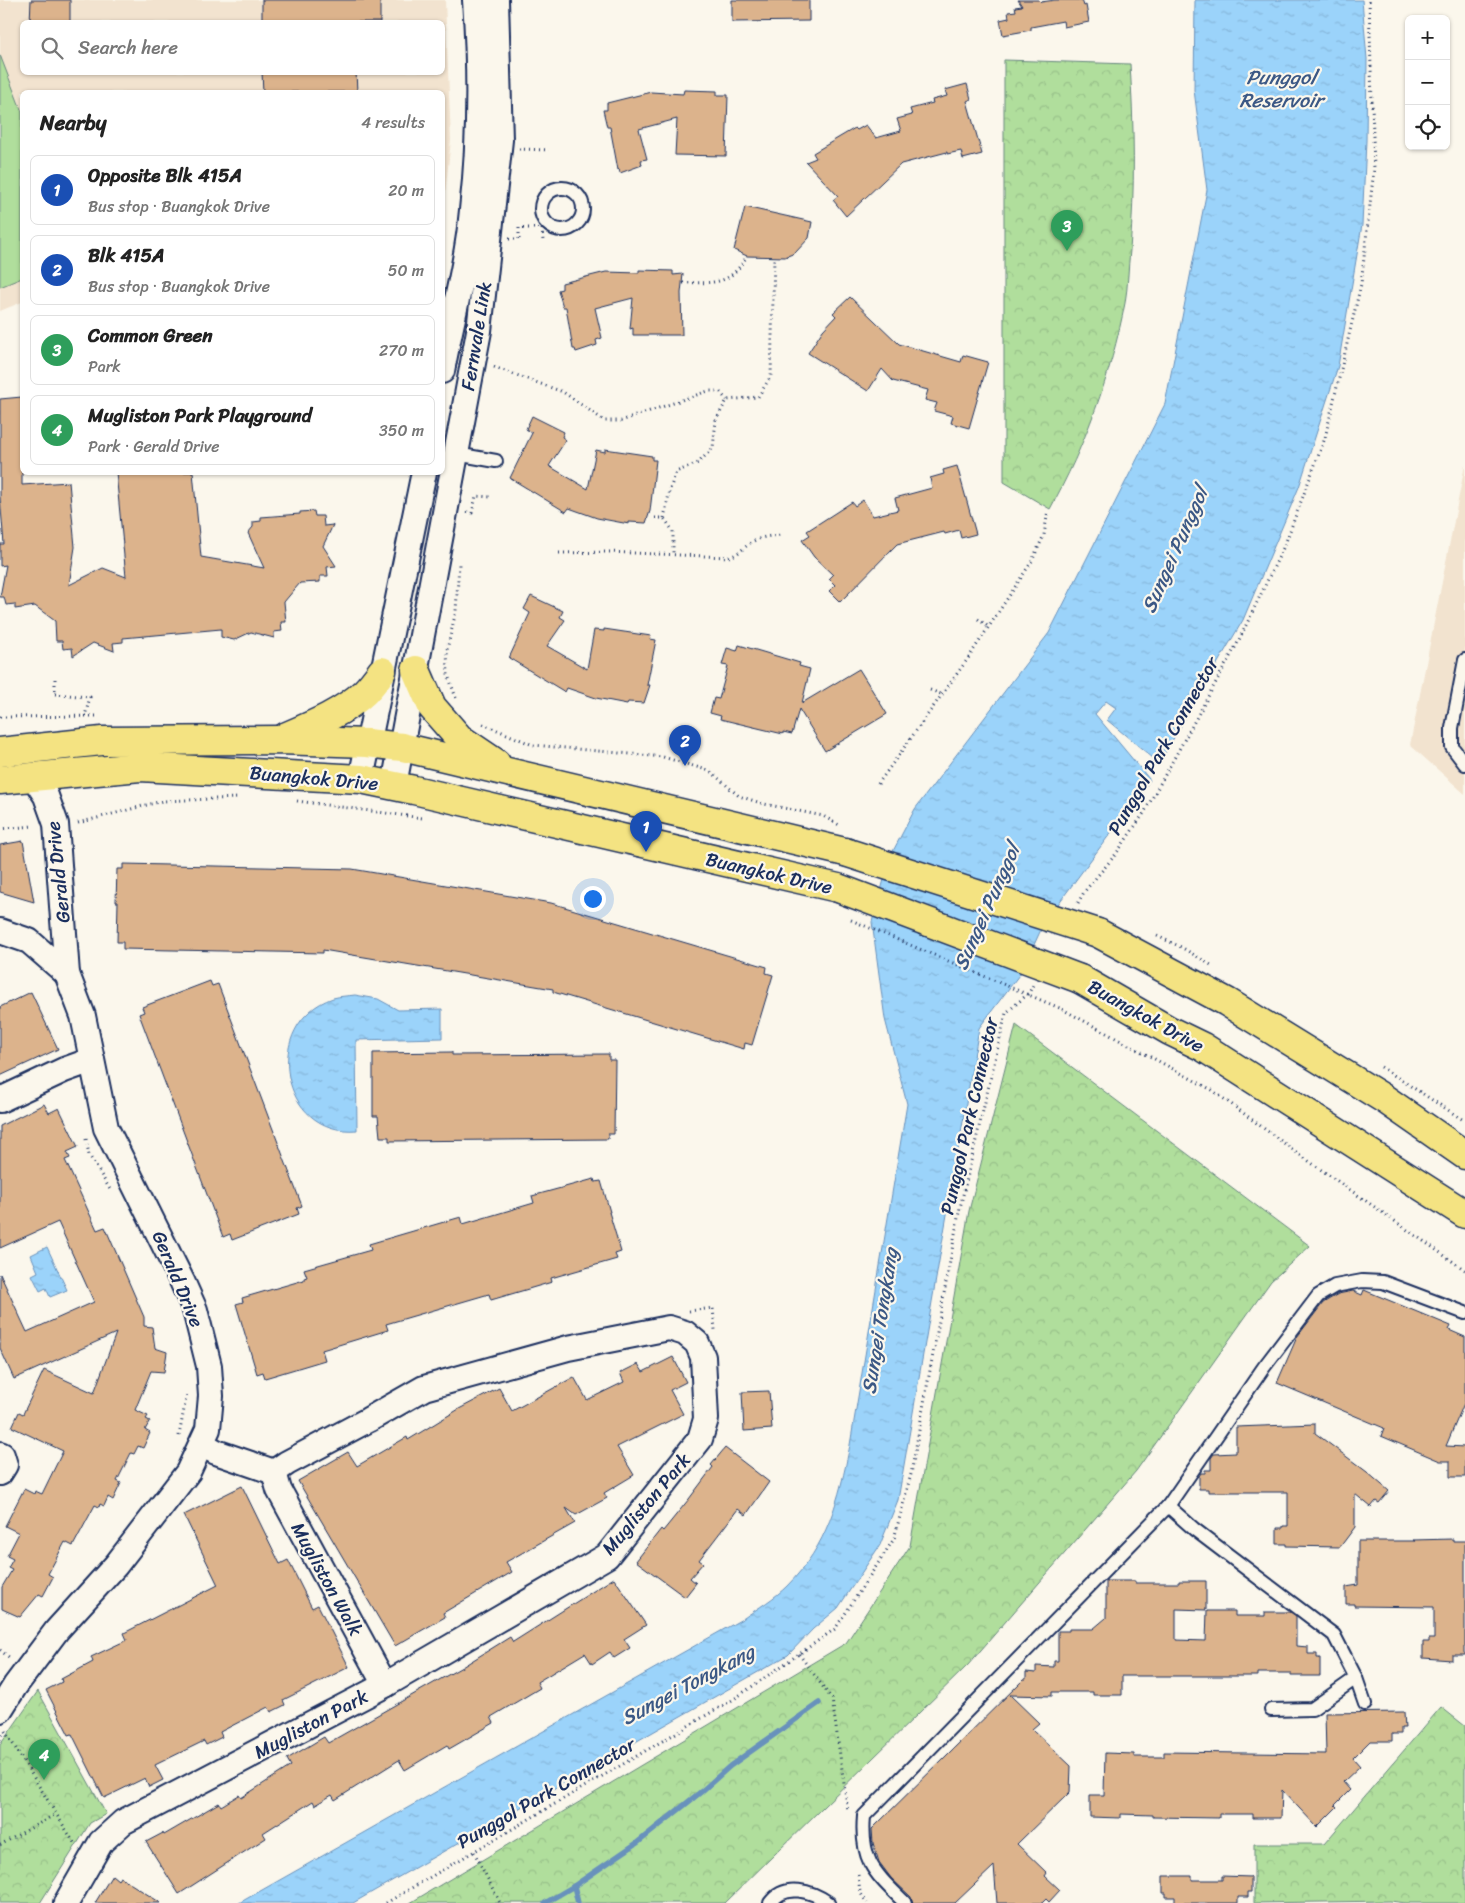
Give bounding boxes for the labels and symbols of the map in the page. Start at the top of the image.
water label: Punggol Reservoir [1239,60,1326,118]
pin: 3 [1051,210,1083,251]
street label: Fernvale Link [451,279,501,393]
water label: Sungei Punggol [1132,477,1220,619]
street label: Punggol Park Connector [1098,649,1228,842]
pin: 2 [669,725,701,766]
street label: Buangkok Drive [248,756,380,800]
pin: 1 [630,811,662,852]
street label: Gerald Drive [36,819,80,925]
water label: Sungei Punggol [944,834,1032,976]
street label: Buangkok Drive [702,842,836,904]
your location [580,886,606,912]
street label: Buangkok Drive [1082,970,1211,1062]
street label: Punggol Park Connector [930,1013,1008,1218]
street label: Gerald Drive [143,1225,213,1333]
water label: Sungei Tongkang [851,1244,909,1396]
street label: Mugliston Park [593,1445,700,1563]
street label: Mugliston Walk [282,1516,372,1643]
water label: Sungei Tongkang [615,1634,763,1735]
street label: Mugliston Park [248,1680,375,1768]
street label: Punggol Park Connector [450,1728,643,1858]
pin: 4 [28,1739,60,1780]

